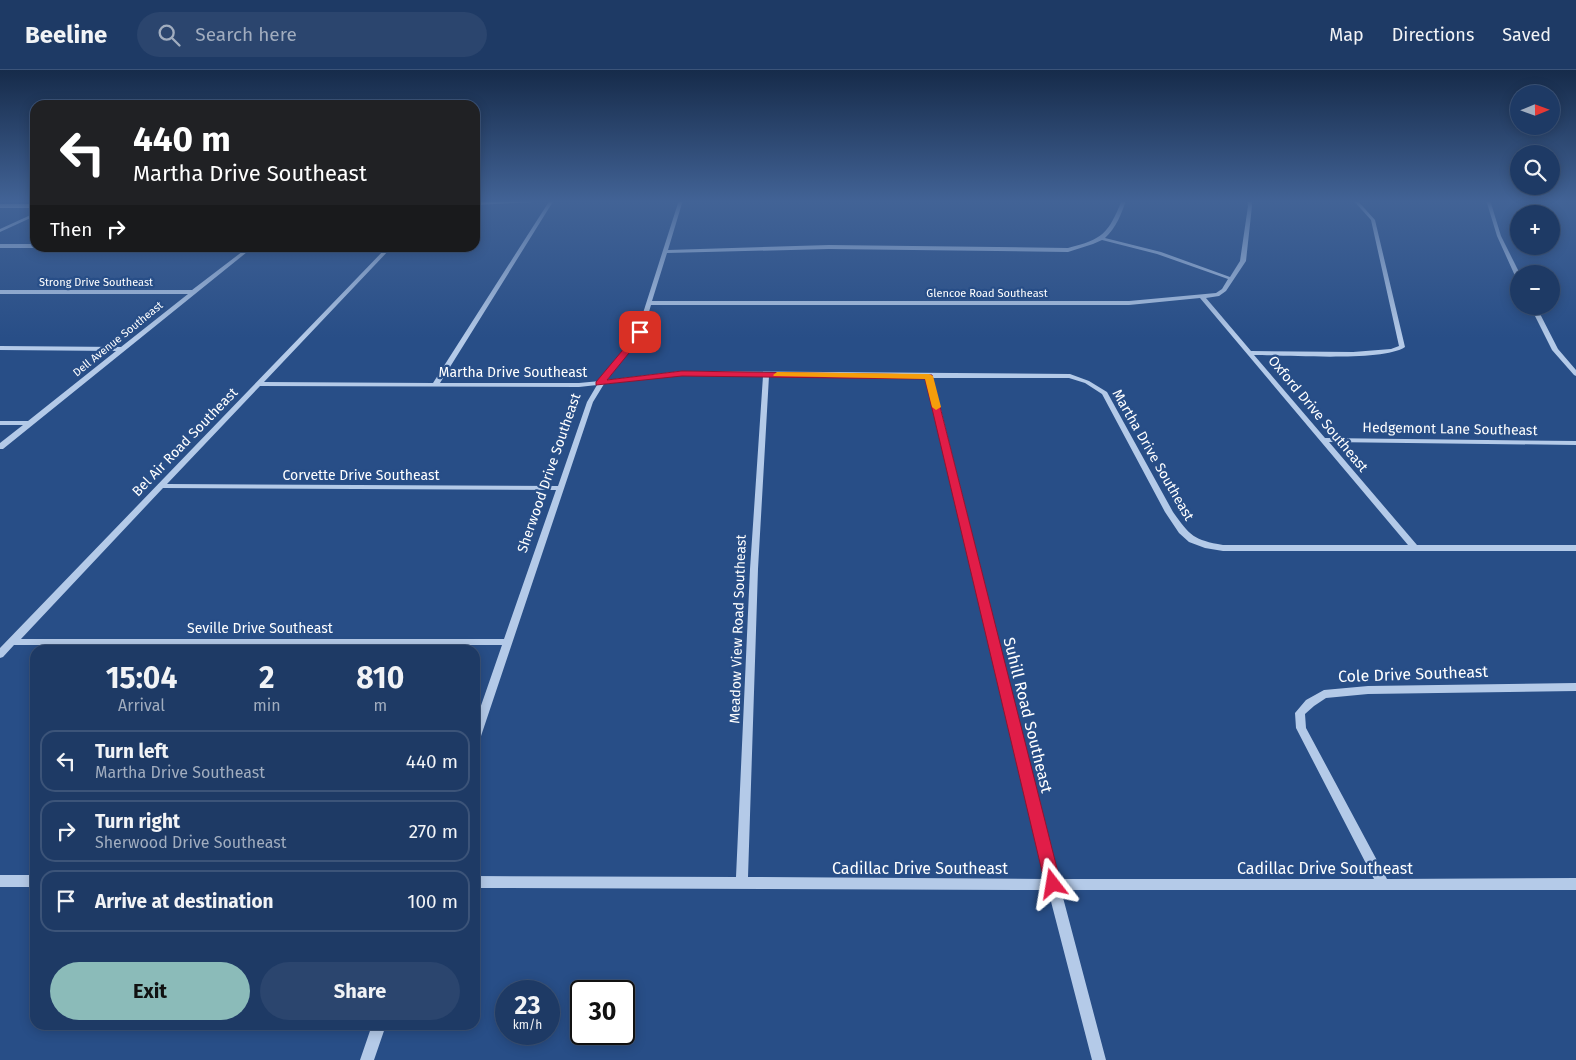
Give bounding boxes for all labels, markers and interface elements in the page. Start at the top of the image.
search box [137,12,487,57]
text: Beeline [25,21,107,49]
icon: search [155,21,183,49]
text: Search here [195,23,297,46]
text: Map [1329,24,1364,46]
text: Directions [1392,24,1474,46]
text: Saved [1502,24,1551,46]
north arrow [1510,85,1560,135]
map controls [1510,85,1560,315]
text: 440 m [133,118,231,160]
icon: left [50,120,115,185]
button: search [1510,145,1560,195]
text: Martha Drive Southeast [133,160,367,187]
button: + [1510,205,1560,255]
icon: right [102,215,130,243]
text: Then [50,218,92,241]
button: − [1510,265,1560,315]
street label: Strong Drive Southeast [39,276,153,289]
street label: Glencoe Road Southeast [926,287,1048,300]
street label: Dell Avenue Southeast [70,299,166,379]
pin [619,311,661,353]
icon: arrive [626,318,654,346]
street label: Oxford Drive Southeast [1264,352,1372,476]
street label: Martha Drive Southeast [439,364,588,381]
street label: Bel Air Road Southeast [129,383,242,500]
street label: Martha Drive Southeast [1108,386,1198,525]
street label: Sherwood Drive Southeast [514,390,585,555]
street label: Hedgemont Lane Southeast [1362,419,1539,439]
street label: Corvette Drive Southeast [282,467,441,484]
street label: Meadow View Road Southeast [726,533,750,724]
street label: Seville Drive Southeast [187,620,334,637]
street label: Suhill Road Southeast [999,635,1057,795]
text: 15:04 [106,660,177,696]
text: 2 [259,660,275,696]
text: 810 [356,660,404,696]
street label: Cole Drive Southeast [1338,662,1489,686]
text: Arrival [118,696,165,715]
text: min [253,696,281,715]
text: m [373,696,387,715]
text: Turn left [95,740,169,763]
icon: left [52,747,80,775]
text: 440 m [406,750,458,773]
text: Martha Drive Southeast [95,763,265,782]
text: Turn right [95,810,180,833]
icon: right [52,817,80,845]
text: 270 m [409,820,458,843]
text: Sherwood Drive Southeast [95,833,287,852]
position arrow [1026,857,1078,909]
street label: Cadillac Drive Southeast [832,859,1008,878]
street label: Cadillac Drive Southeast [1237,859,1413,878]
icon: arrive [52,887,80,915]
text: Arrive at destination [95,890,274,913]
text: 100 m [407,890,458,913]
button: Exit [50,962,250,1020]
button: Share [260,962,460,1020]
speed limit sign: 30 [570,980,635,1045]
text: 23 [515,991,540,1021]
text: km/h [513,1018,542,1032]

